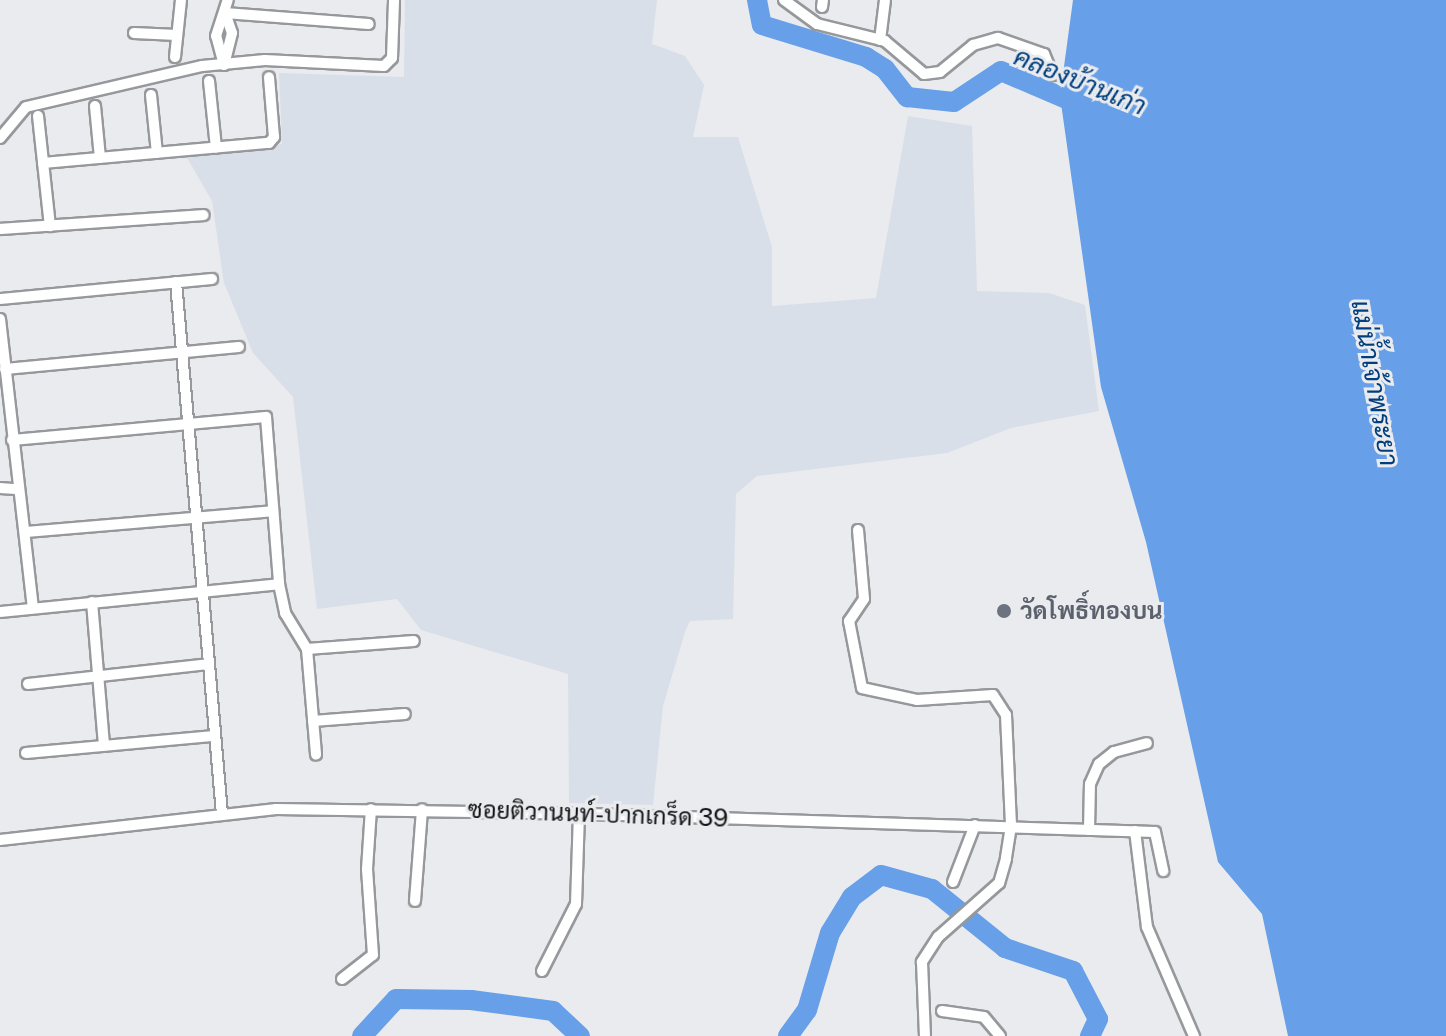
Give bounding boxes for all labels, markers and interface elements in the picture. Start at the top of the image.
water label: คลองบ้านเก่า [1010,40,1150,122]
water label: แม่น้ำเจ้าพระยา [1345,298,1405,468]
place label: วัดโพธิ์ทองบน [1020,597,1163,625]
marker: วัดโพธิ์ทองบน [995,602,1013,620]
street label: ซอยติวานนท์-ปากเกร็ด 39 [467,795,729,833]

